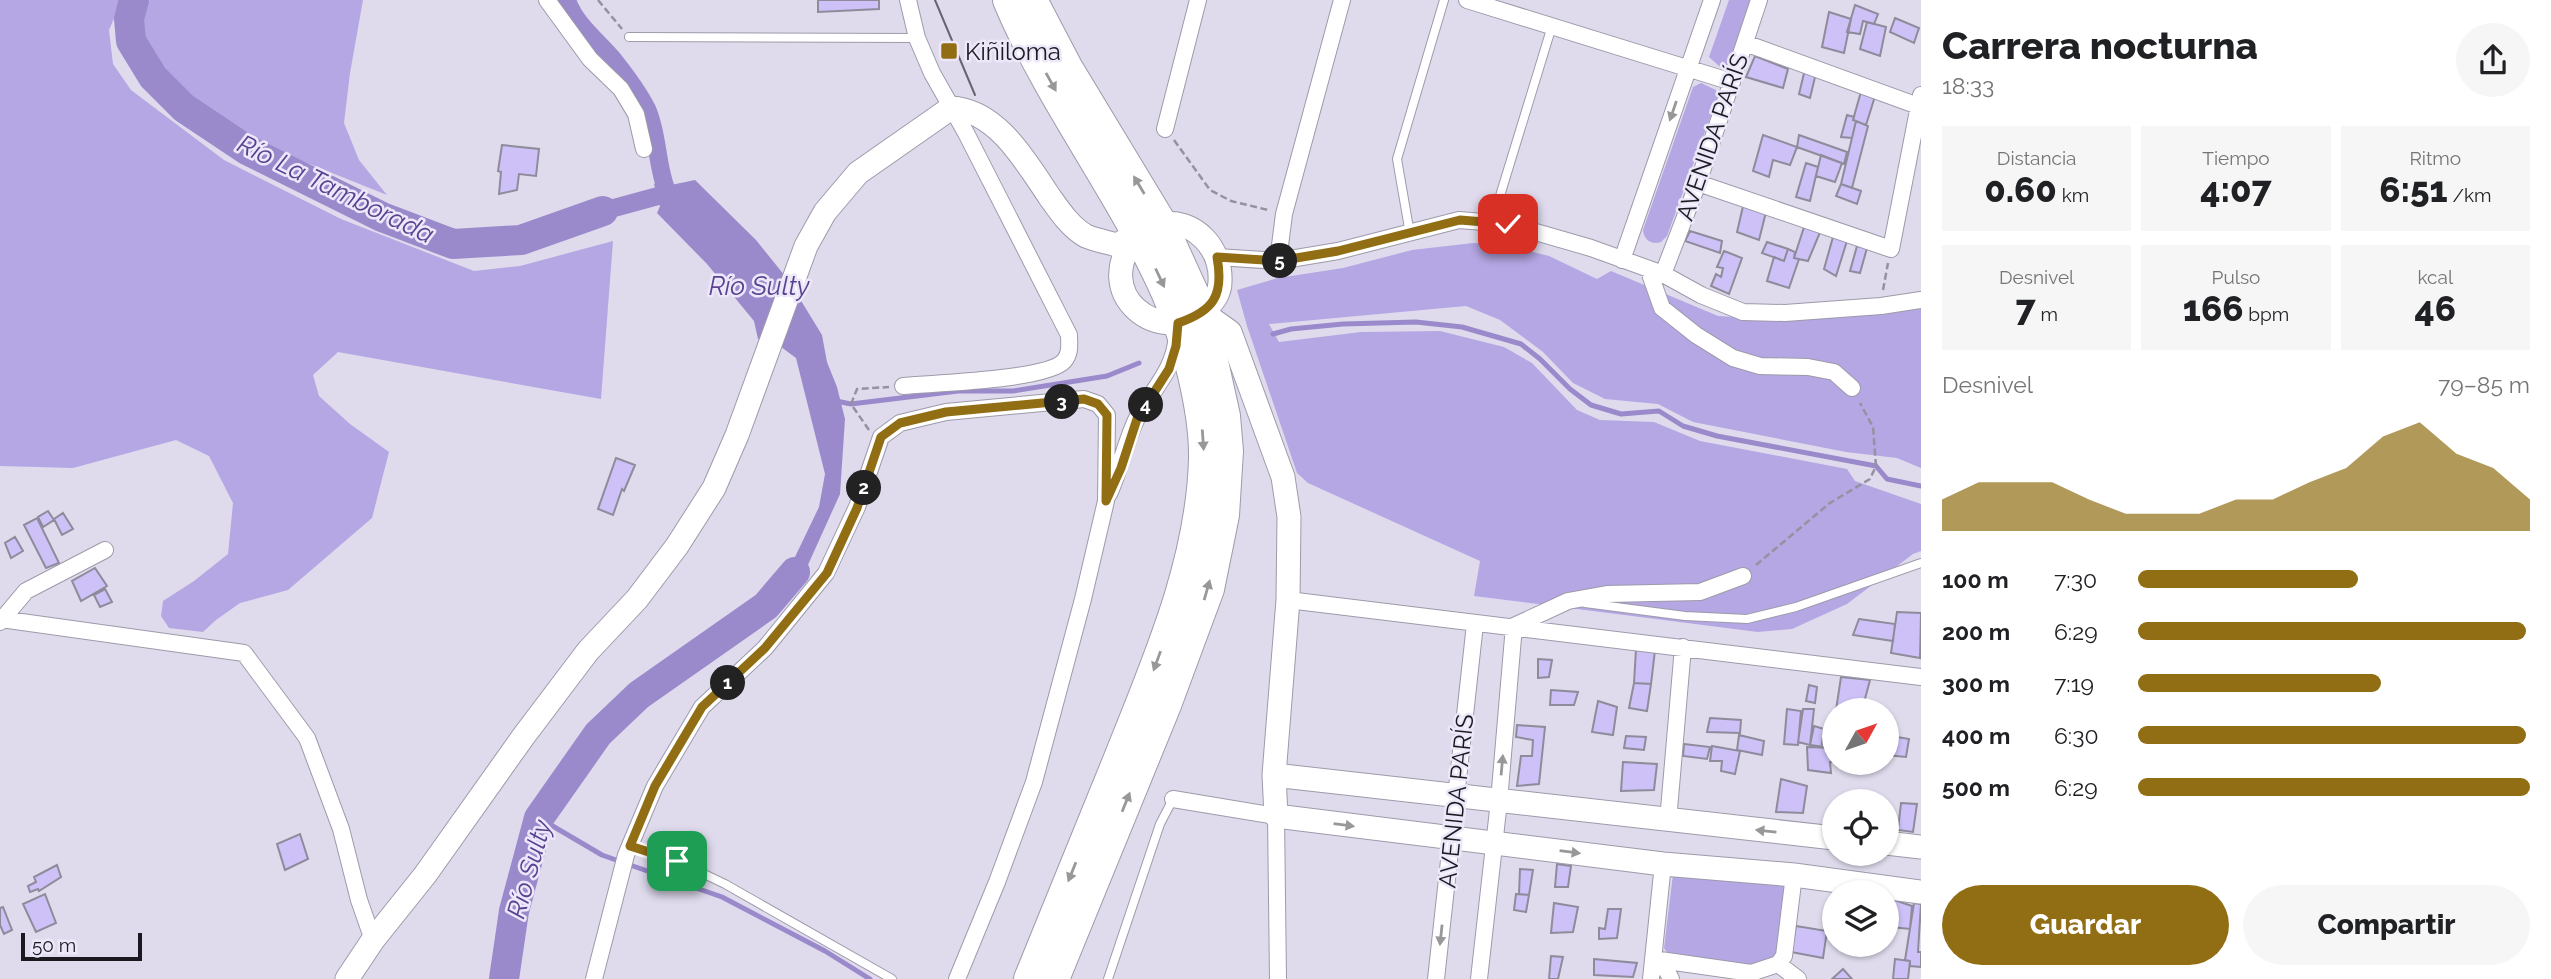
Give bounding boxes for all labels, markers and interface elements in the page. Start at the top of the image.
text: Carrera nocturna [1942,23,2258,68]
button: share [2456,23,2530,97]
place label: Kiñiloma [965,37,1061,66]
marker: Kiñiloma [939,41,959,61]
street label: AVENIDA PARÍS [1670,50,1754,224]
text: 18:33 [1942,72,1994,99]
one-way arrow [1045,73,1057,92]
one-way arrow [1667,100,1678,121]
water label: Río La Tamborada [233,128,439,250]
text: Distancia [1997,147,2076,169]
text: Tiempo [2202,147,2270,169]
text: Ritmo [2410,147,2461,169]
text: 0.60 [1984,169,2057,210]
text: 4:07 [2200,169,2272,210]
text: 6:51 [2379,169,2448,210]
one-way arrow [1133,176,1145,195]
text: km [2057,184,2089,206]
text: /km [2448,184,2492,206]
pin [1478,194,1538,254]
icon: check [1489,205,1527,243]
pin: 5 [1262,244,1298,278]
text: 5 [1274,249,1285,271]
text: Desnivel [1999,266,2074,288]
text: Pulso [2212,266,2260,288]
text: kcal [2418,266,2453,288]
one-way arrow [1155,267,1166,288]
water label: Río Sulty [709,271,811,301]
text: 7 [2015,288,2036,329]
text: 166 [2183,288,2243,329]
text: 46 [2415,288,2456,329]
text: m [2036,303,2058,325]
text: bpm [2243,303,2289,325]
text: Desnivel [1942,371,2033,398]
text: 79–85 m [2438,371,2530,398]
pin: 3 [1044,384,1080,420]
pin: 4 [1128,388,1164,422]
text: 3 [1056,390,1067,412]
text: 4 [1140,393,1151,415]
one-way arrow [1198,429,1209,451]
pin: 2 [846,470,882,505]
text: 2 [858,476,869,498]
text: 100 m [1942,566,2009,593]
text: 7:30 [2054,566,2097,593]
one-way arrow [1203,579,1213,600]
text: 200 m [1942,618,2010,645]
text: 6:29 [2054,618,2098,645]
one-way arrow [1151,651,1162,672]
pin: 1 [710,666,746,700]
text: 300 m [1942,670,2010,697]
text: 7:19 [2054,670,2094,697]
text: 1 [723,671,732,693]
north arrow [1822,698,1899,775]
map controls [1822,698,1899,957]
street label: AVENIDA PARÍS [1432,713,1480,889]
text: 400 m [1942,722,2010,749]
text: 6:30 [2054,722,2099,749]
one-way arrow [1497,754,1508,776]
text: 500 m [1942,774,2010,801]
text: 6:29 [2054,774,2098,801]
button: locate [1822,789,1899,866]
one-way arrow [1121,792,1132,813]
water label: Río Sulty [501,815,558,922]
one-way arrow [1333,820,1355,831]
one-way arrow [1755,825,1777,836]
pin [647,831,707,891]
icon: arrive [658,842,696,880]
one-way arrow [1559,847,1581,858]
one-way arrow [1067,862,1078,883]
button: layers [1822,880,1899,957]
button: Guardar [1942,885,2229,965]
button: Compartir [2243,885,2530,965]
one-way arrow [1435,924,1446,946]
scale bar [21,930,142,962]
text: 50 m [32,934,76,956]

